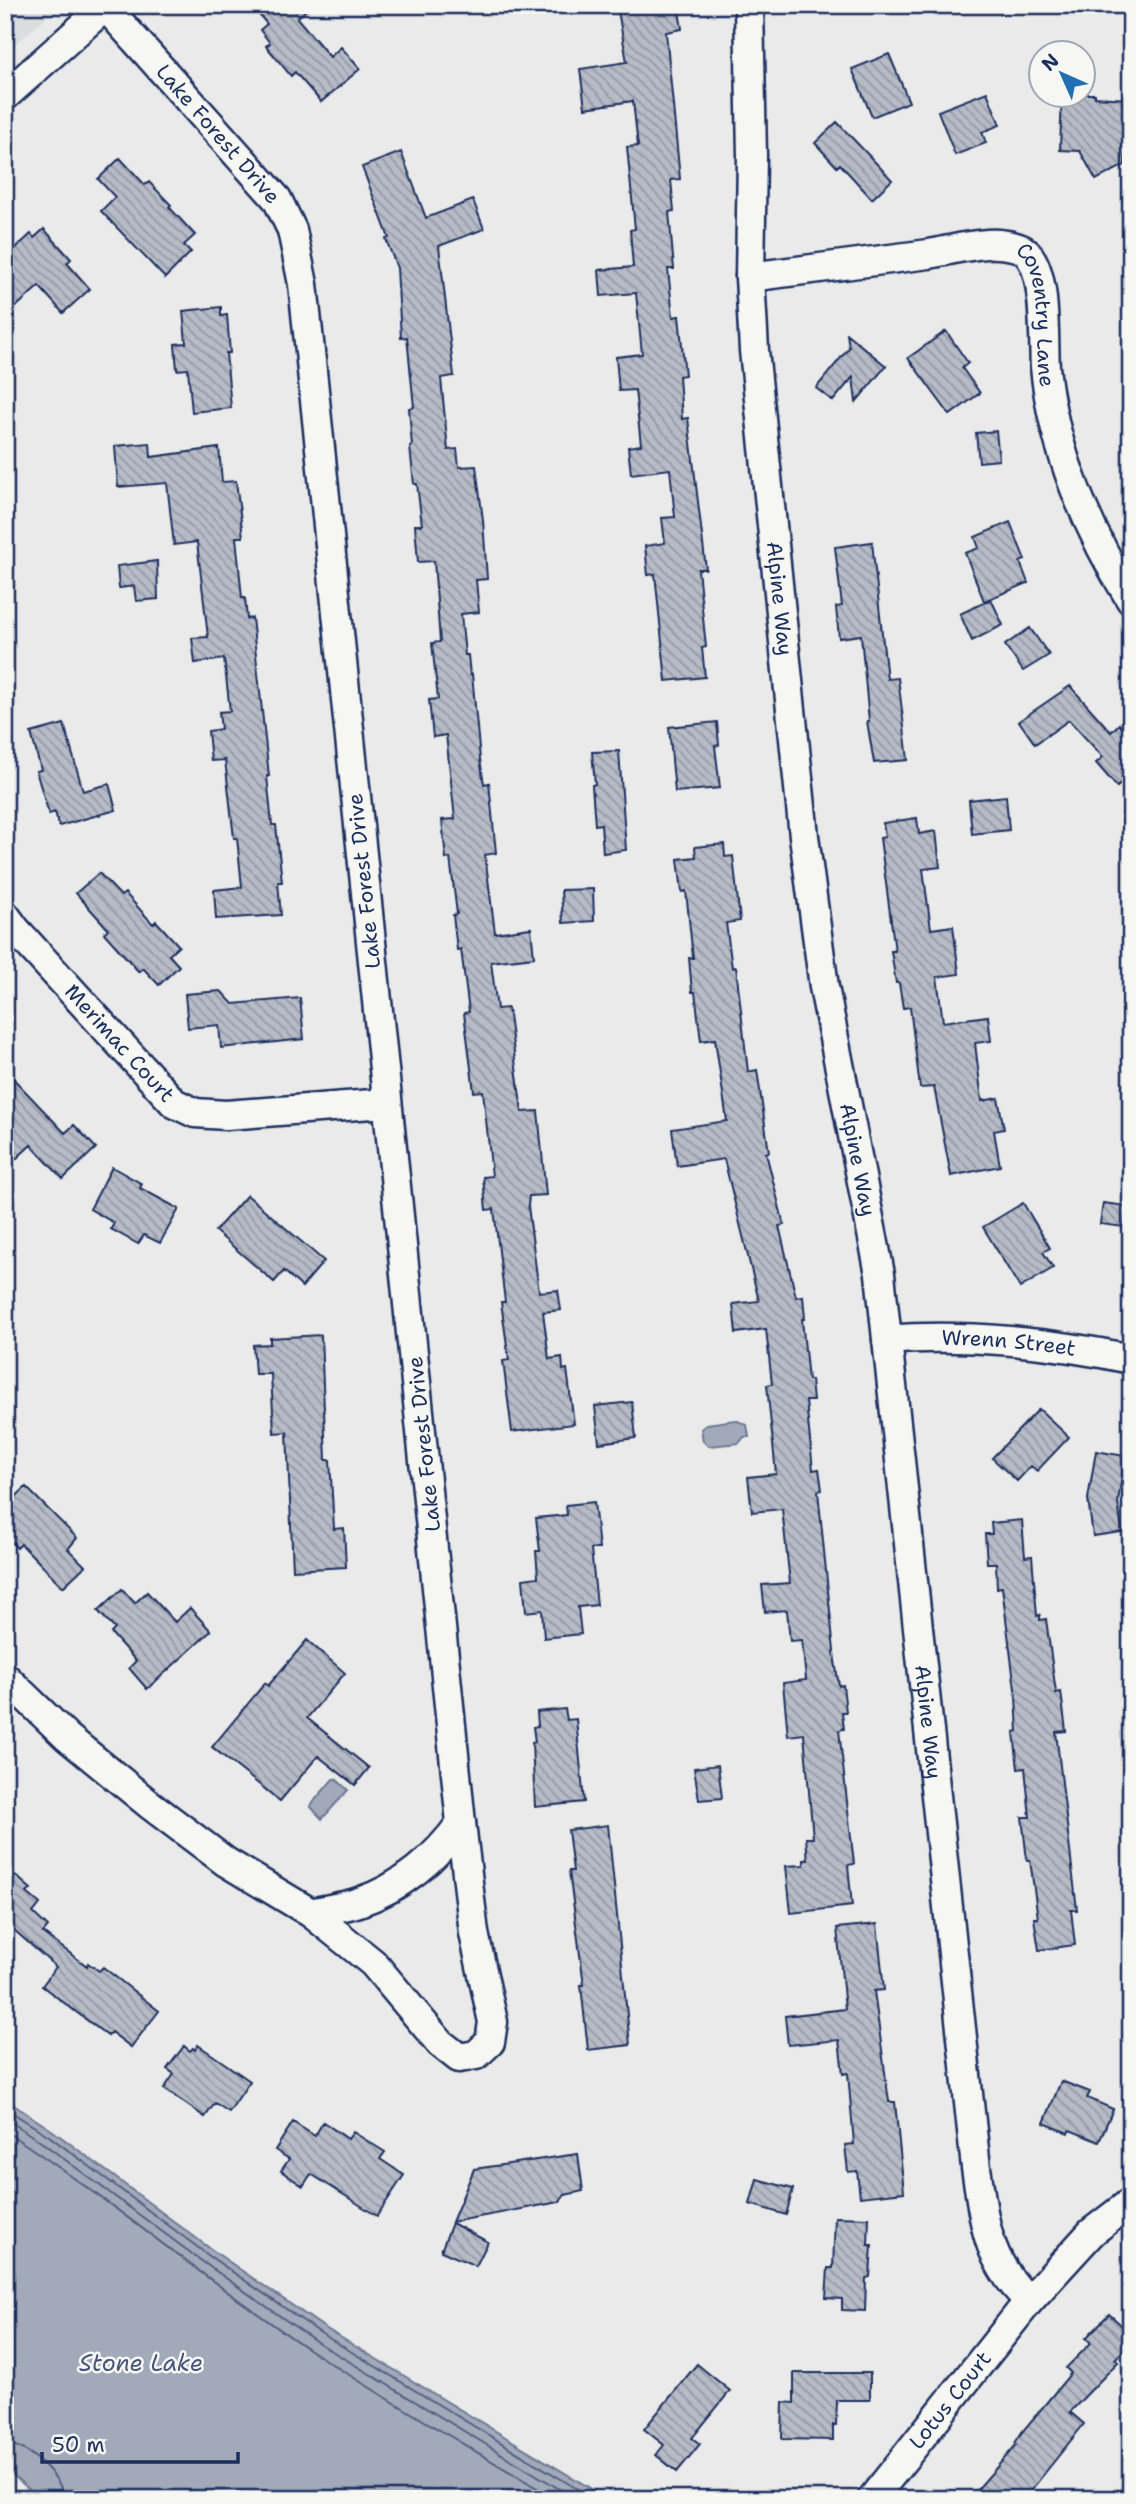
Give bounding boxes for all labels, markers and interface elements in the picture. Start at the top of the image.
north arrow [1028,38,1098,108]
text: N [1036,48,1064,76]
street label: Lake Forest Drive [150,58,286,210]
street label: Coventry Lane [1011,236,1061,389]
street label: Alpine Way [760,540,799,657]
street label: Lake Forest Drive [341,792,387,970]
street label: Merimac Court [58,978,181,1108]
street label: Alpine Way [833,1101,882,1219]
street label: Wrenn Street [941,1324,1078,1363]
street label: Lake Forest Drive [401,1355,447,1533]
street label: Alpine Way [908,1663,948,1781]
street label: Lotus Court [903,2346,998,2455]
water label: Stone Lake [79,2348,203,2378]
scale bar [42,2420,238,2464]
text: 50 m [52,2431,105,2459]

